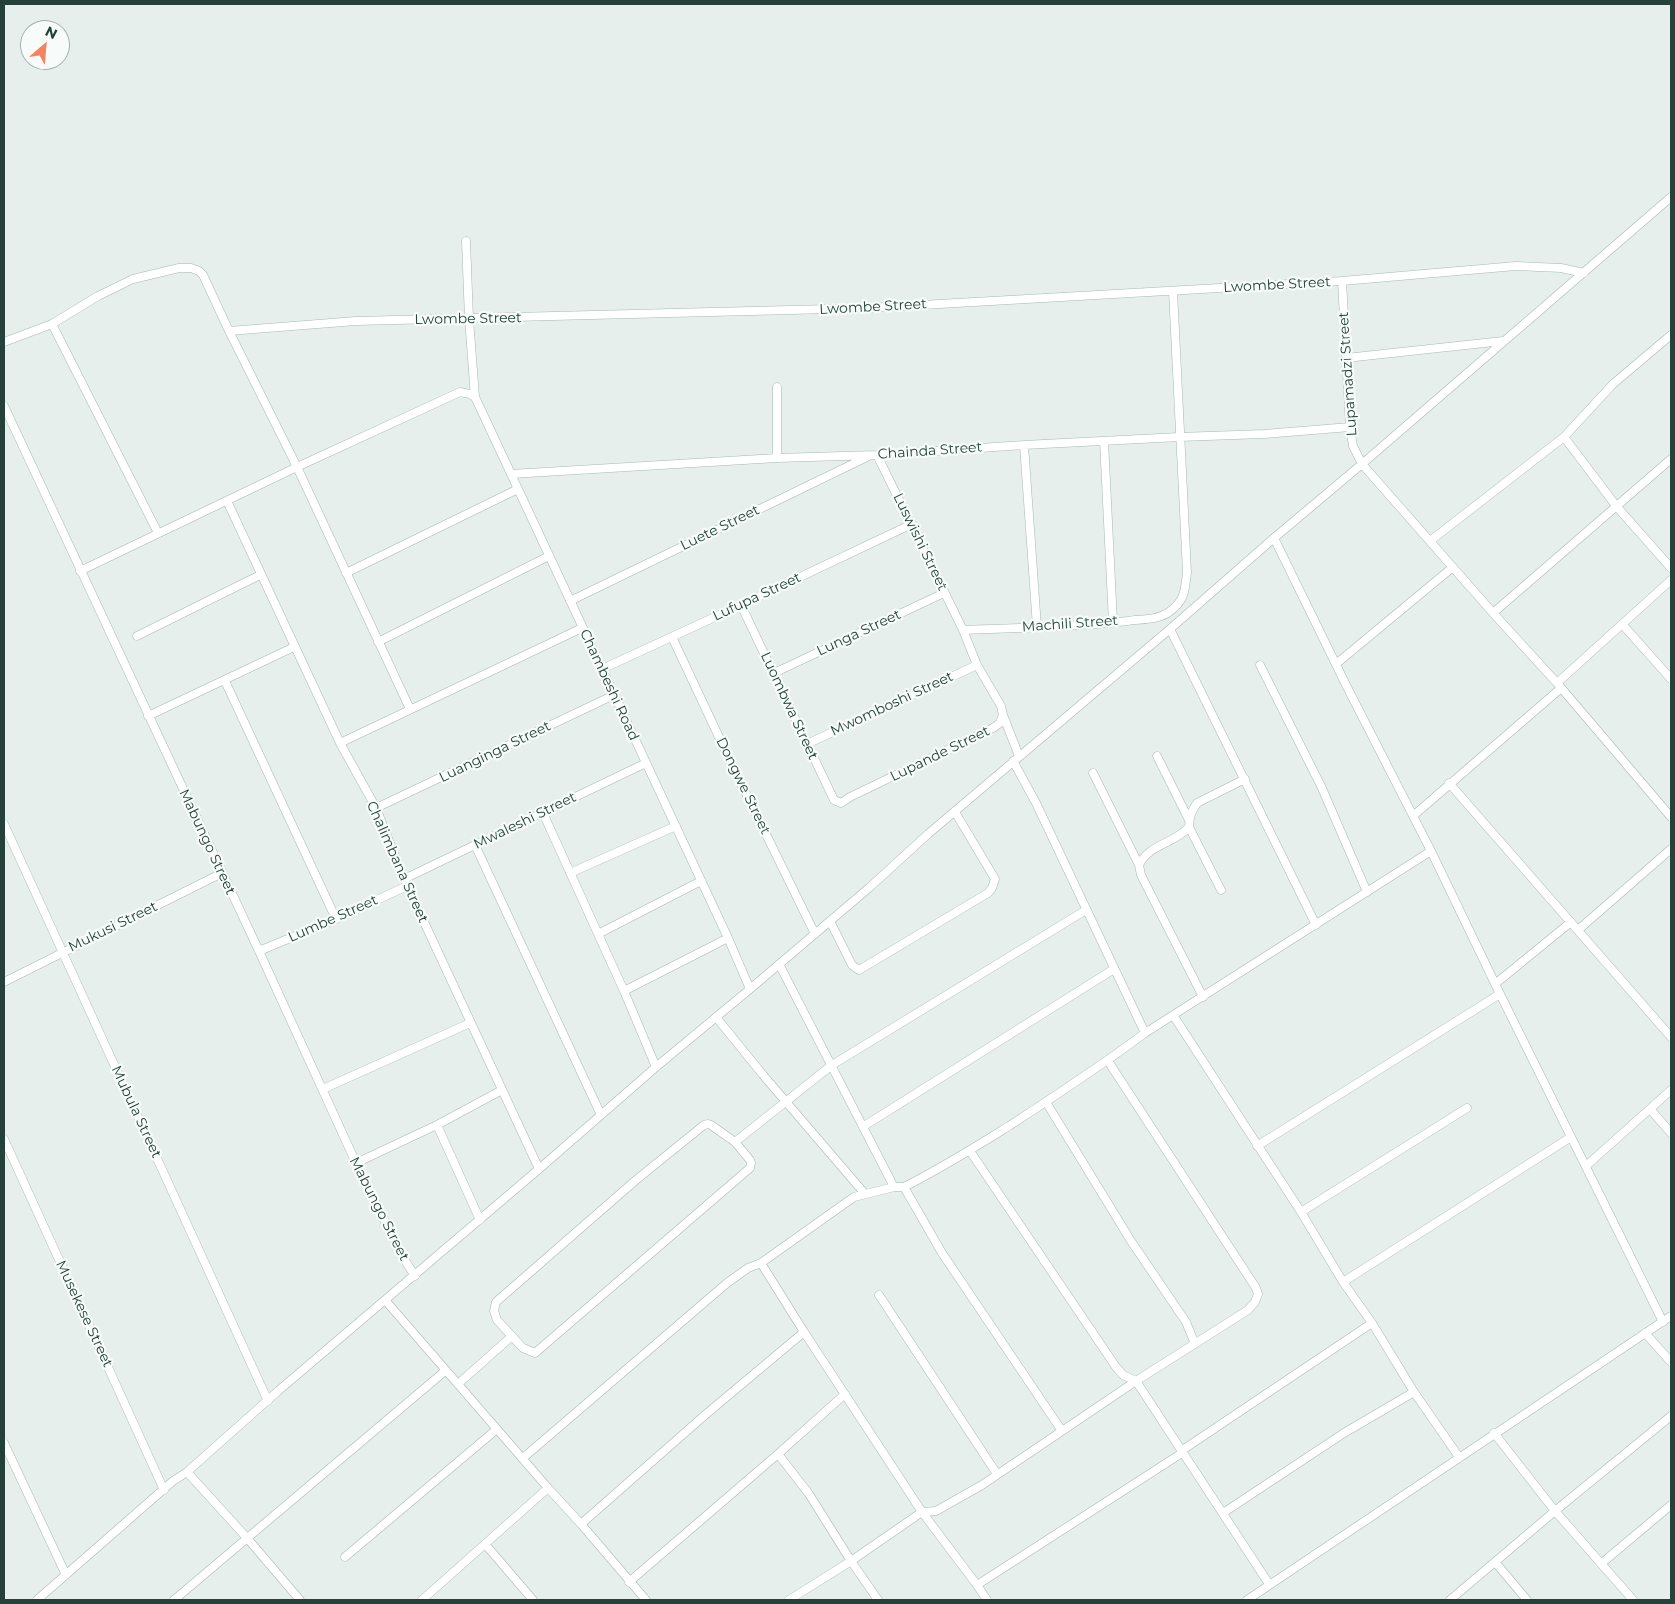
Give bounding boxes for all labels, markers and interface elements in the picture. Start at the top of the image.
north arrow [20,20,70,70]
text: N [42,22,60,43]
street label: Lwombe Street [1223,274,1331,296]
street label: Lwombe Street [819,296,927,318]
street label: Lwombe Street [414,310,522,328]
street label: Lupamadzi Street [1335,311,1361,437]
street label: Chainda Street [877,439,983,463]
street label: Luswishi Street [889,491,951,593]
street label: Luete Street [678,502,762,554]
street label: Lufupa Street [710,569,804,625]
street label: Lunga Street [814,606,904,660]
street label: Machili Street [1021,612,1119,636]
street label: Chambeshi Road [576,627,642,743]
street label: Luombwa Street [757,650,821,762]
street label: Mwomboshi Street [828,668,956,740]
street label: Luanginga Street [437,718,553,786]
street label: Lupande Street [887,723,993,785]
street label: Dongwe Street [712,735,774,837]
street label: Mabungo Street [175,787,239,897]
street label: Mwaleshi Street [471,789,579,853]
street label: Chalimbana Street [363,799,431,925]
street label: Lumbe Street [286,892,380,946]
street label: Mukusi Street [66,898,160,956]
street label: Mubula Street [107,1063,165,1161]
street label: Mabungo Street [346,1154,412,1264]
street label: Musekese Street [52,1258,116,1370]

